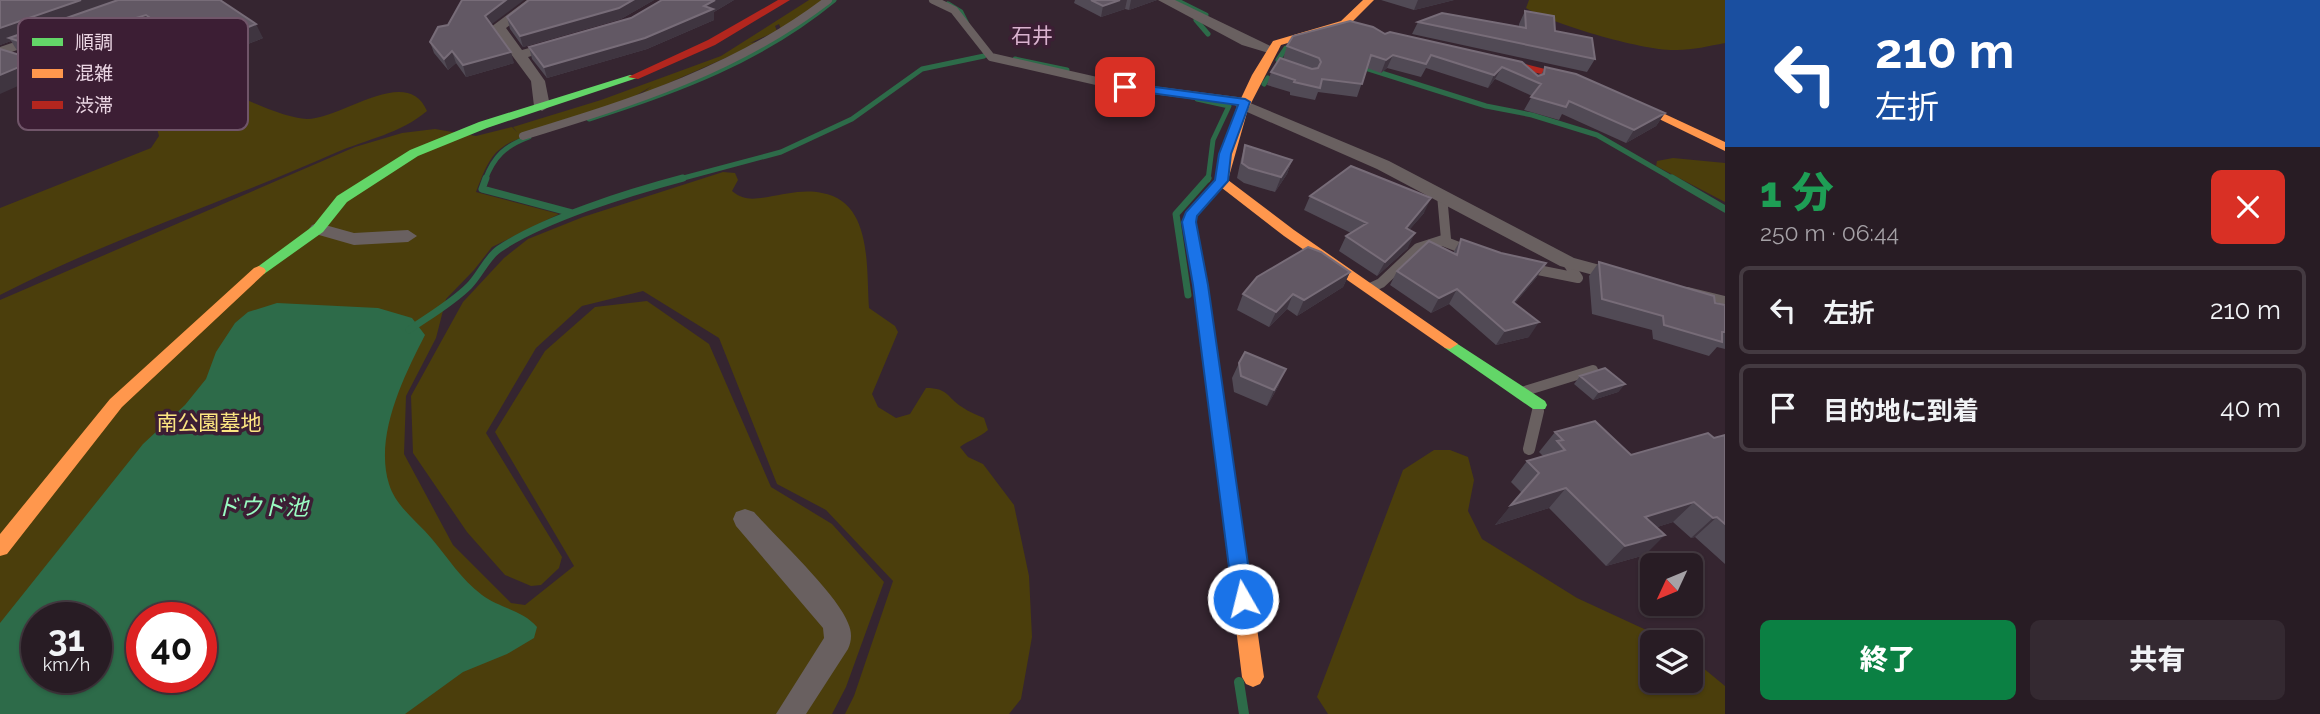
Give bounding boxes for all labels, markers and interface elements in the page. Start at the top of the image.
legend [18,18,248,130]
text: 210 m [1875,22,2014,79]
district label: 石井 [1011,23,1053,48]
icon: left [1760,28,1851,119]
text: 順調 [75,31,113,53]
pin [1095,57,1155,117]
text: 混雑 [75,62,113,84]
icon: arrive [1106,68,1144,106]
text: 左折 [1875,88,1939,125]
text: 渋滞 [75,94,113,116]
text: 1 分 [1760,168,1834,217]
button: close [2211,170,2285,244]
text: 250 m · 06:44 [1760,219,1899,246]
icon: left [1764,291,1802,329]
text: 210 m [2210,295,2281,325]
text: 左折 [1823,298,1875,328]
icon: arrive [1764,389,1802,427]
text: 40 m [2220,393,2281,423]
text: 目的地に到着 [1823,396,1979,426]
park label: 南公園墓地 [157,410,262,435]
water label: ドウド池 [216,493,310,520]
north arrow [1640,553,1703,616]
map controls [1640,553,1703,693]
position arrow [1206,562,1280,636]
speed limit sign: 40 [126,602,217,693]
text: 31 [48,618,85,659]
button: 終了 [1760,620,2016,700]
button: 共有 [2030,620,2285,700]
button: layers [1640,630,1703,693]
text: km/h [43,654,90,675]

